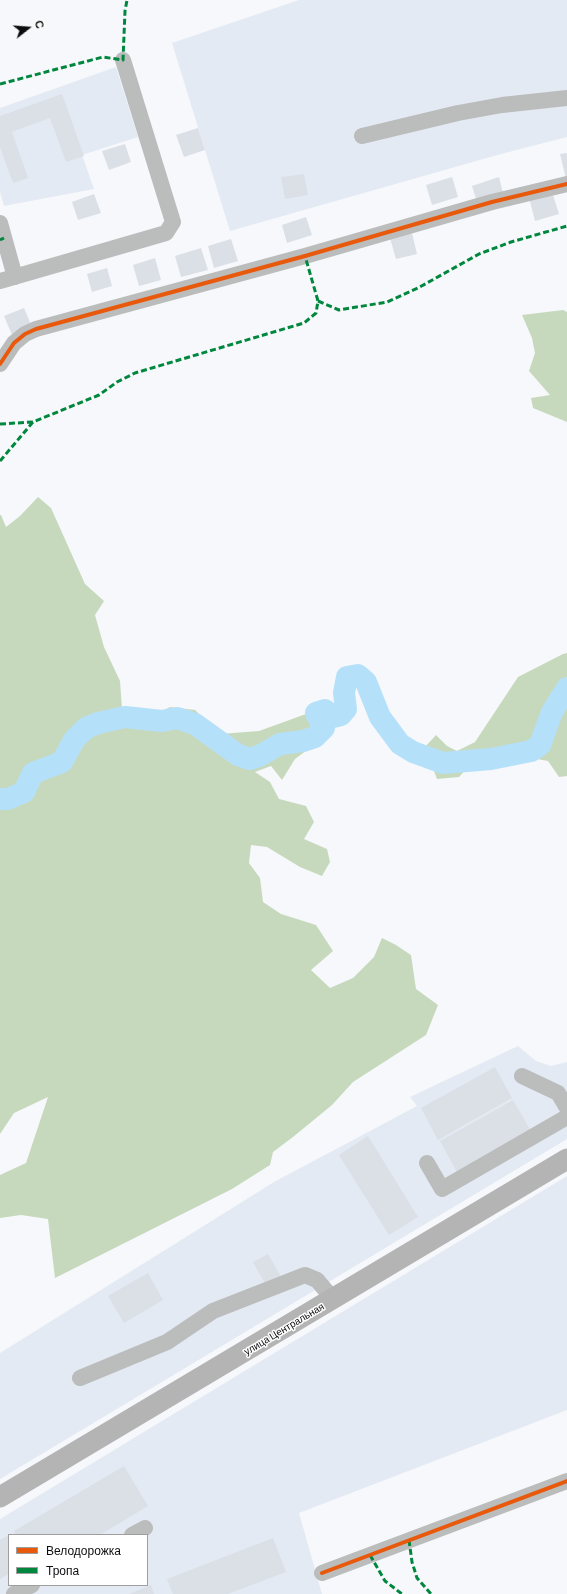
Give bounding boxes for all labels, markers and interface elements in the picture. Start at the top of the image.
north arrow [8,8,48,48]
text: С [33,19,47,30]
street label: улица Центральная [242,1300,326,1358]
legend [8,1534,148,1586]
text: Велодорожка [46,1543,121,1557]
text: Тропа [46,1563,79,1577]

